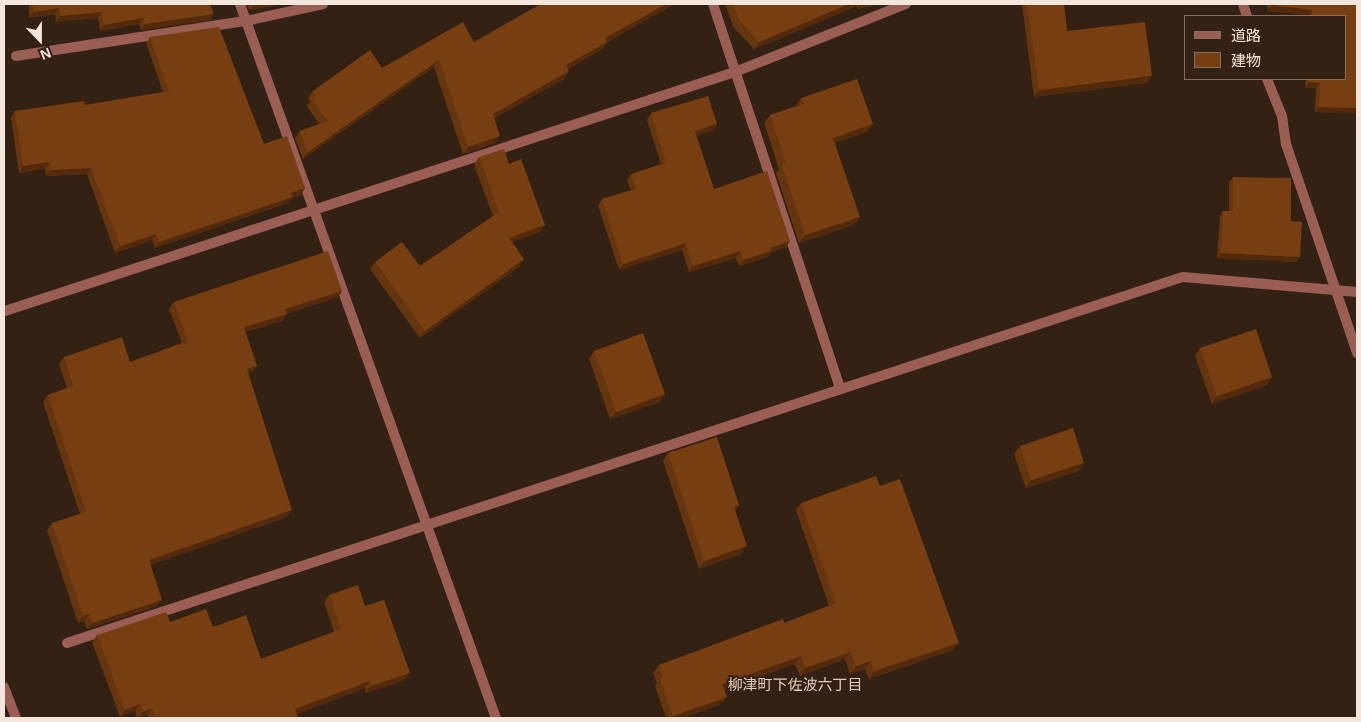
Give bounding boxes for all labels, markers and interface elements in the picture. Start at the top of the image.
north arrow [15,15,65,65]
legend [1184,15,1346,80]
text: 道路 [1231,27,1261,44]
text: N [38,45,53,63]
text: 建物 [1231,52,1261,69]
district label: 柳津町下佐波六丁目 [728,676,862,694]

